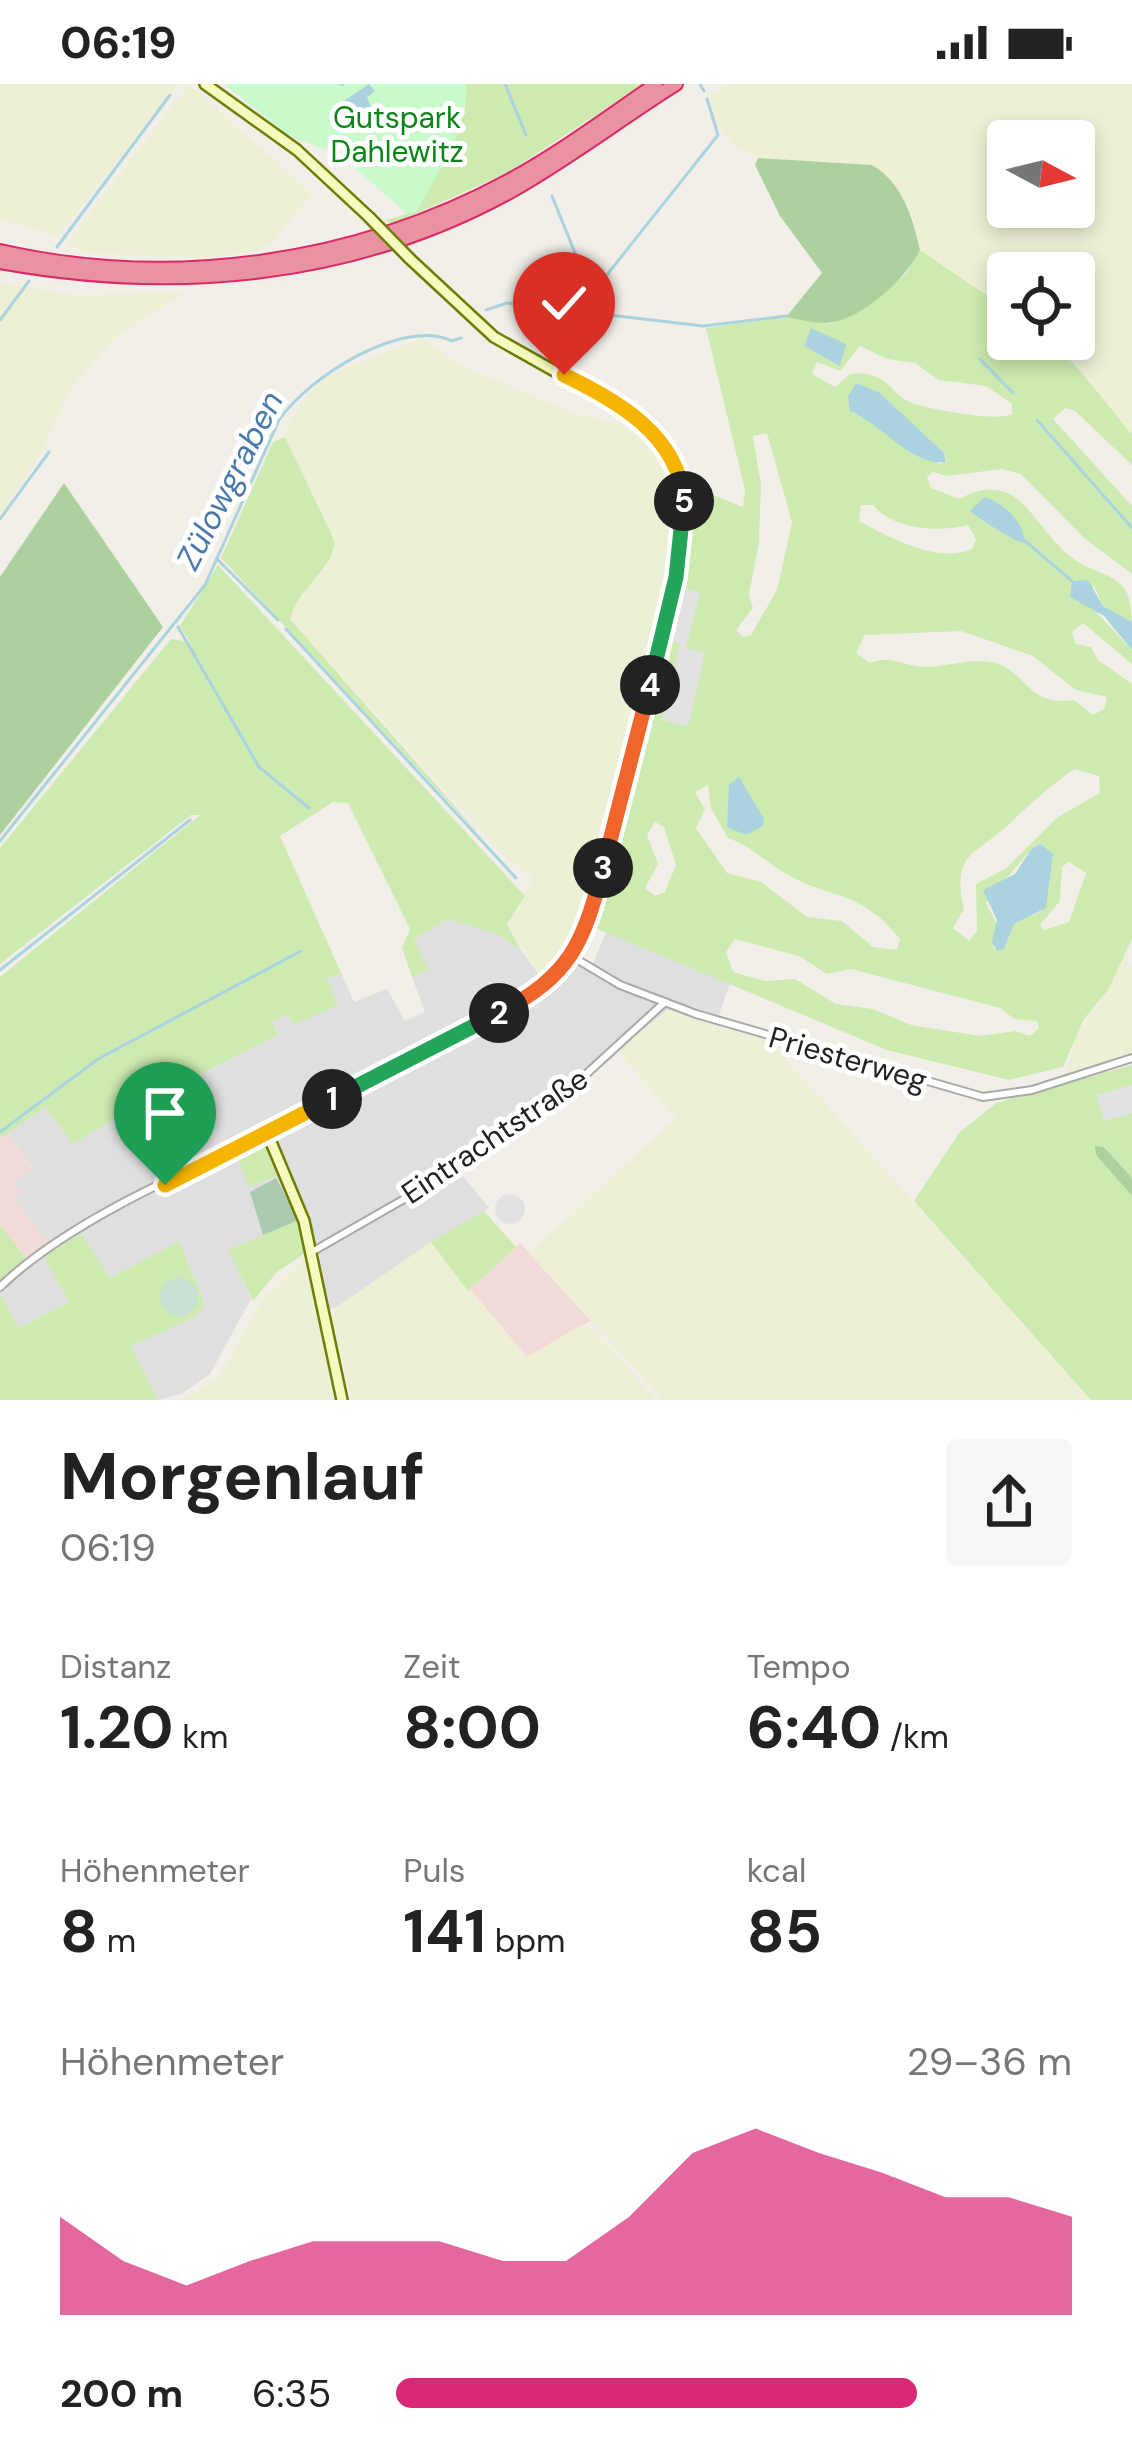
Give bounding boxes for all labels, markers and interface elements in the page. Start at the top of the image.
text: 06:19 [60,13,177,72]
park label: Gutspark Dahlewitz [331,98,463,171]
north arrow [987,120,1095,228]
map controls [987,120,1095,360]
pin [513,252,615,375]
button: locate [987,252,1095,360]
icon: check [531,270,597,336]
water label: Zülowgraben [166,384,293,577]
pin: 5 [654,471,714,531]
text: 5 [674,479,694,522]
pin: 4 [620,655,680,715]
text: 4 [639,663,661,706]
pin: 3 [573,838,633,898]
text: 3 [593,846,613,889]
pin: 2 [469,983,529,1043]
text: 2 [489,991,509,1034]
street label: Priesterweg [765,1017,932,1100]
street label: Eintrachtstraße [394,1059,595,1212]
pin [114,1062,216,1185]
pin: 1 [302,1069,362,1129]
text: 1 [326,1077,338,1120]
icon: arrive [132,1080,198,1146]
text: Morgenlauf [60,1434,425,1519]
button: share [946,1439,1072,1565]
text: 06:19 [60,1522,156,1573]
text: Distanz [60,1645,171,1688]
text: Zeit [403,1645,461,1688]
text: Tempo [747,1645,851,1688]
text: 1.20 [60,1688,174,1767]
text: 8:00 [403,1688,541,1767]
text: 6:40 [747,1688,881,1767]
text: km [174,1715,228,1758]
text: /km [881,1715,949,1758]
text: Höhenmeter [60,1849,250,1892]
text: Puls [403,1849,465,1892]
text: kcal [747,1849,806,1892]
text: 8 [60,1892,98,1971]
text: 141 [403,1892,486,1971]
text: 85 [747,1892,822,1971]
text: m [98,1919,136,1962]
text: bpm [486,1919,566,1962]
text: Höhenmeter [60,2036,284,2087]
text: 29–36 m [907,2036,1072,2087]
text: 200 m [60,2368,183,2419]
text: 6:35 [252,2368,331,2419]

